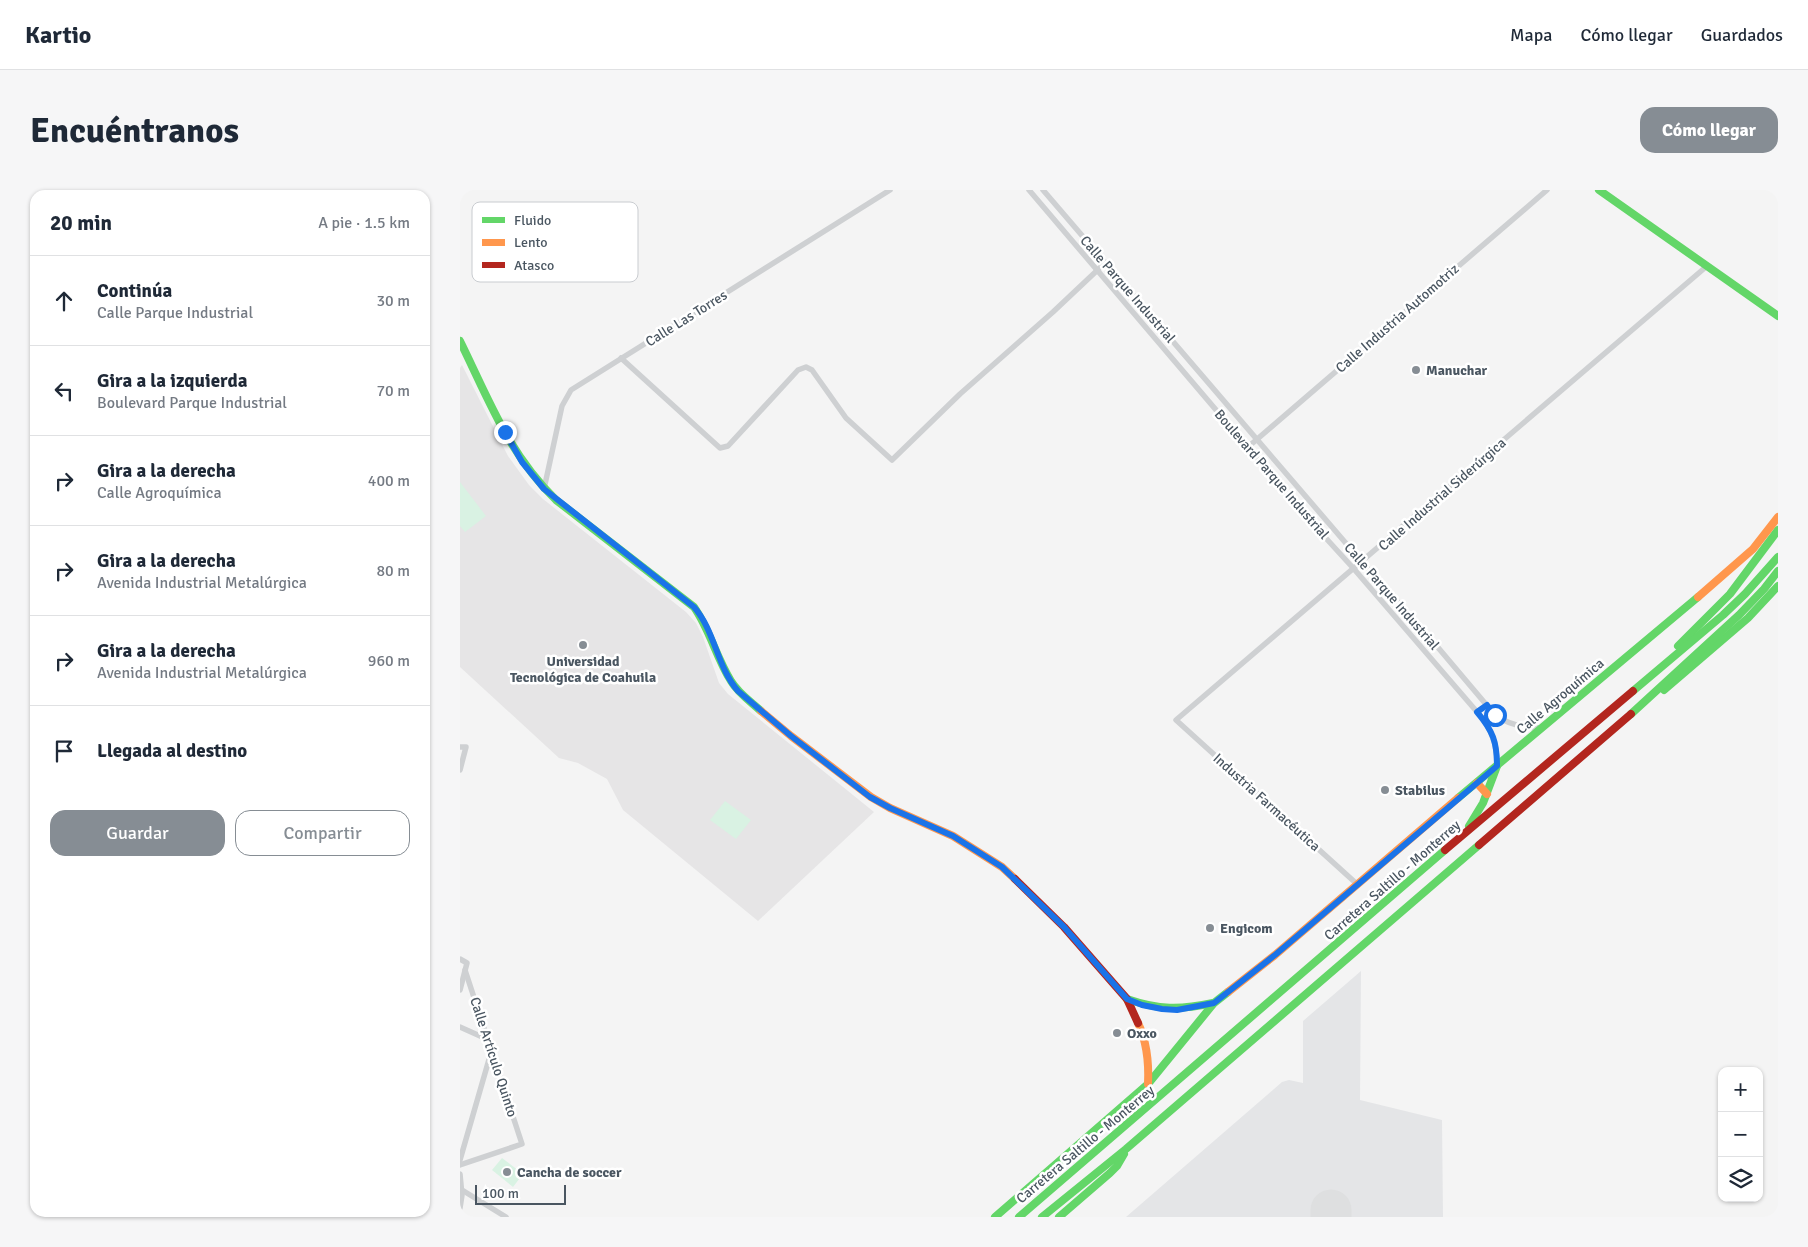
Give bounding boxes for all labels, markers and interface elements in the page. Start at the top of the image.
text: Kartio [25,20,91,50]
text: Mapa [1510,24,1552,46]
text: Cómo llegar [1580,24,1673,46]
text: Guardados [1701,24,1783,46]
button: Cómo llegar [1640,107,1778,153]
text: Encuéntranos [30,109,239,152]
legend [472,202,638,282]
text: 20 min [50,210,112,236]
text: Fluido [514,212,551,229]
text: A pie · 1.5 km [318,213,410,233]
street label: Calle Parque Industrial [1076,232,1179,346]
text: Lento [514,234,548,251]
text: Atasco [514,257,554,274]
street label: Calle Industria Automotriz [1332,260,1462,376]
text: Continúa [97,279,172,303]
icon: ahead [50,287,78,315]
street label: Calle Las Torres [642,287,730,350]
text: 30 m [376,291,410,311]
text: Calle Parque Industrial [97,303,253,323]
place label: Manuchar [1426,362,1488,379]
marker: Manuchar [1410,364,1422,376]
text: Gira a la izquierda [97,369,247,393]
icon: left [50,377,78,405]
text: 70 m [376,381,410,401]
text: Boulevard Parque Industrial [97,393,287,413]
street label: Boulevard Parque Industrial [1211,406,1333,543]
route end [494,421,517,444]
street label: Calle Industrial Siderúrgica [1375,434,1510,554]
text: Gira a la derecha [97,459,236,483]
icon: right [50,467,78,495]
text: 400 m [368,471,410,491]
text: Calle Agroquímica [97,483,222,503]
street label: Calle Parque Industrial [1340,539,1443,653]
text: Gira a la derecha [97,549,236,573]
icon: right [50,557,78,585]
text: 80 m [376,561,410,581]
text: Avenida Industrial Metalúrgica [97,573,307,593]
text: Gira a la derecha [97,639,236,663]
marker: Universidad Tecnológica de Coahuila [577,639,589,651]
icon: right [50,647,78,675]
text: 960 m [368,651,410,671]
place label: Universidad Tecnológica de Coahuila [510,653,656,686]
street label: Calle Agroquímica [1513,655,1608,738]
text: Avenida Industrial Metalúrgica [97,663,307,683]
route start [1484,704,1507,727]
icon: arrive [50,737,78,765]
text: Llegada al destino [97,739,247,763]
street label: Industria Farmacéutica [1210,750,1324,855]
place label: Stabilus [1395,782,1445,799]
marker: Stabilus [1379,784,1391,796]
button: Guardar [50,810,225,856]
button: Compartir [235,810,410,856]
street label: Carretera Saltillo - Monterrey [1321,816,1464,944]
place label: Engicom [1220,920,1273,937]
marker: Engicom [1204,922,1216,934]
street label: Calle Artículo Quinto [466,995,521,1119]
place label: Oxxo [1127,1025,1157,1042]
marker: Oxxo [1111,1027,1123,1039]
map controls [1718,1067,1763,1202]
button: + [1718,1067,1763,1112]
street label: Carretera Saltillo - Monterrey [1013,1081,1158,1207]
button: − [1718,1112,1763,1157]
button: layers [1718,1157,1763,1202]
place label: Cancha de soccer [517,1164,622,1181]
marker: Cancha de soccer [501,1166,513,1178]
scale bar [475,1182,566,1205]
text: 100 m [482,1185,519,1202]

